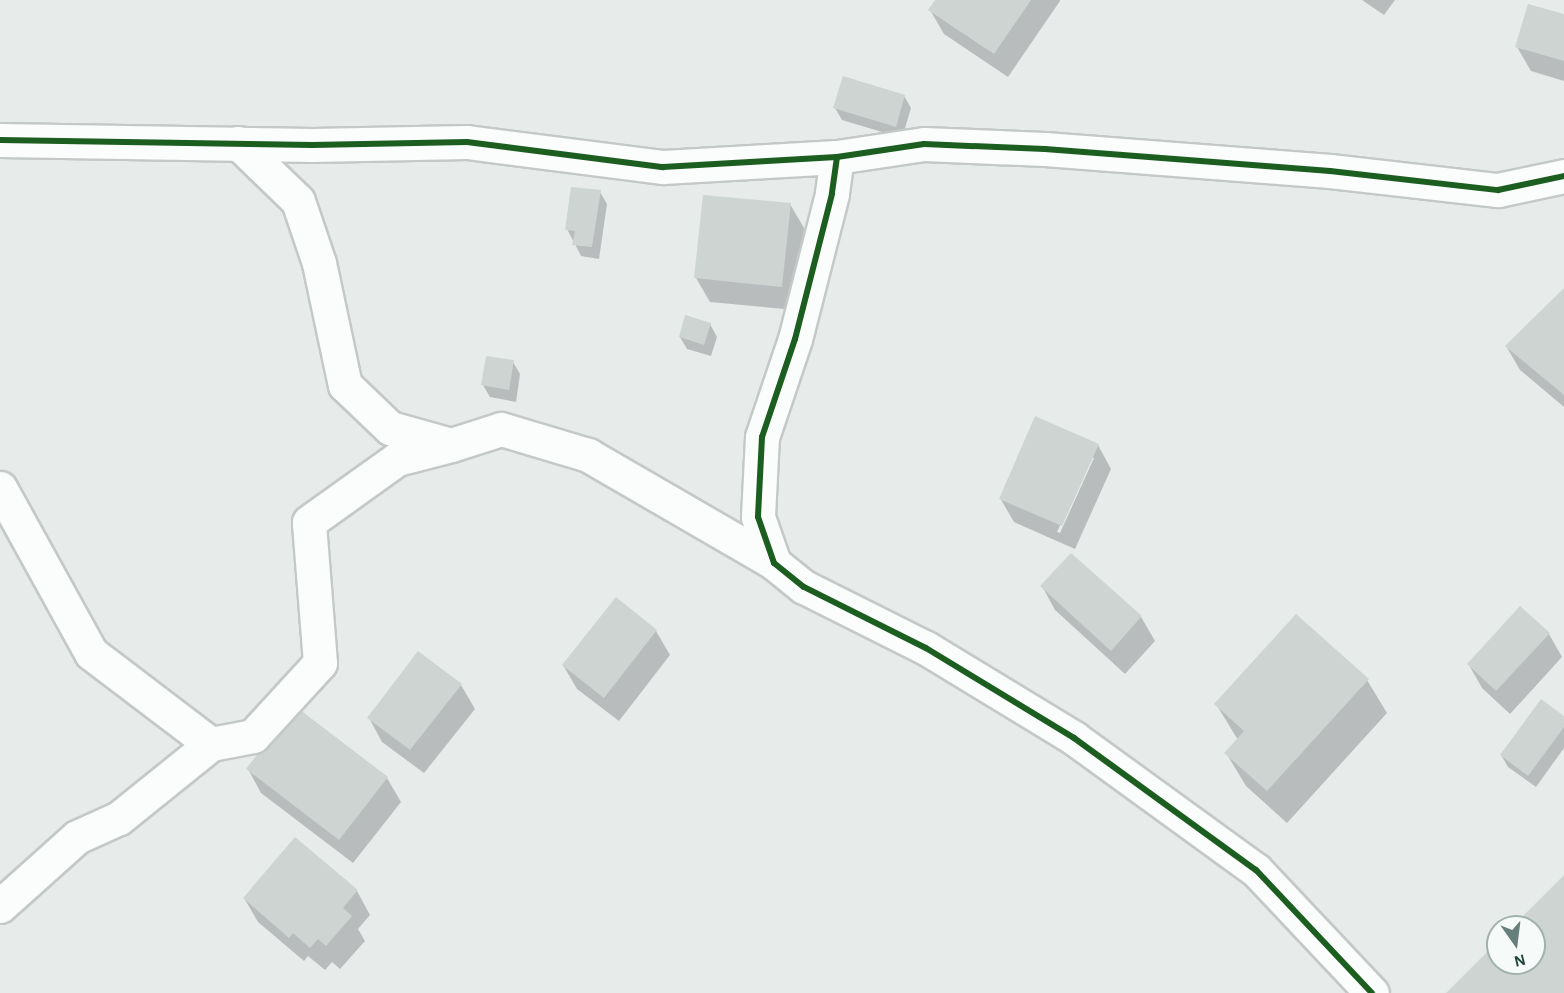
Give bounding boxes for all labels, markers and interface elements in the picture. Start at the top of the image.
north arrow [1486,915,1546,975]
text: N [1513,951,1527,970]

